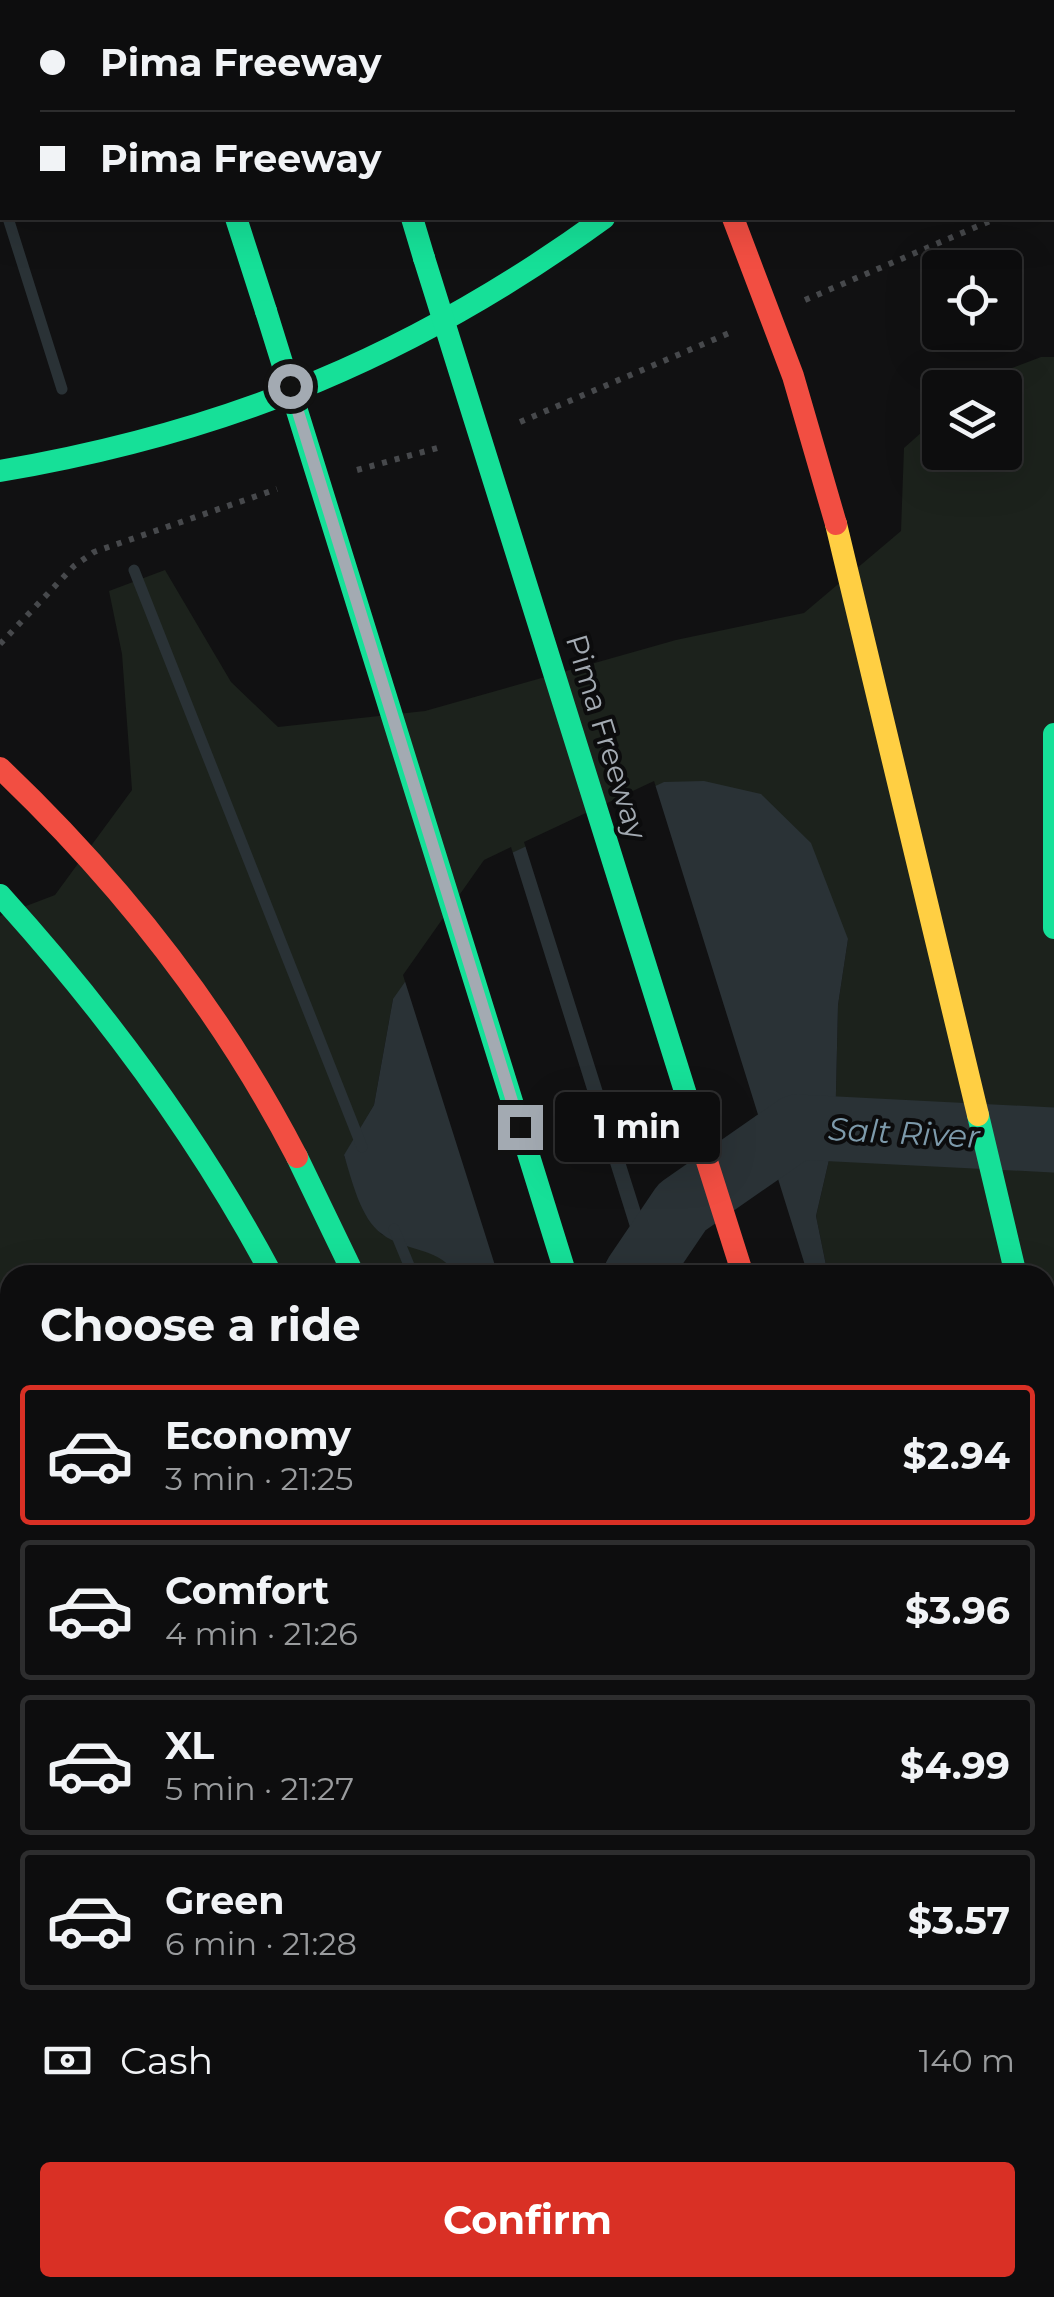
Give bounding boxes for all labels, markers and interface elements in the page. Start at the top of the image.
text: Pima Freeway [100,39,381,86]
text: Pima Freeway [100,135,381,182]
map controls [922,250,1022,470]
button: locate [922,250,1022,350]
route start [268,364,313,409]
button: layers [922,370,1022,470]
street label: Pima Freeway [558,630,655,845]
callout: 1 min [555,1092,720,1162]
route end [498,1105,543,1150]
text: 1 min [594,1107,681,1146]
water label: Salt River [827,1109,982,1156]
text: Choose a ride [40,1297,361,1352]
icon: car [45,1410,135,1500]
text: Economy [165,1412,351,1459]
text: $2.94 [903,1432,1010,1479]
text: 3 min · 21:25 [165,1459,353,1498]
icon: car [45,1565,135,1655]
text: Comfort [165,1567,329,1614]
text: $3.96 [905,1587,1010,1634]
text: 4 min · 21:26 [165,1614,358,1653]
icon: car [45,1720,135,1810]
text: XL [165,1722,214,1769]
text: $4.99 [900,1742,1010,1789]
text: 5 min · 21:27 [165,1769,354,1808]
icon: car [45,1875,135,1965]
text: Green [165,1877,285,1924]
text: $3.57 [908,1897,1010,1944]
text: 6 min · 21:28 [165,1924,357,1963]
icon: cash [40,2033,95,2088]
text: Cash [120,2037,213,2084]
text: 140 m [919,2041,1015,2080]
button: Confirm [40,2162,1015,2277]

